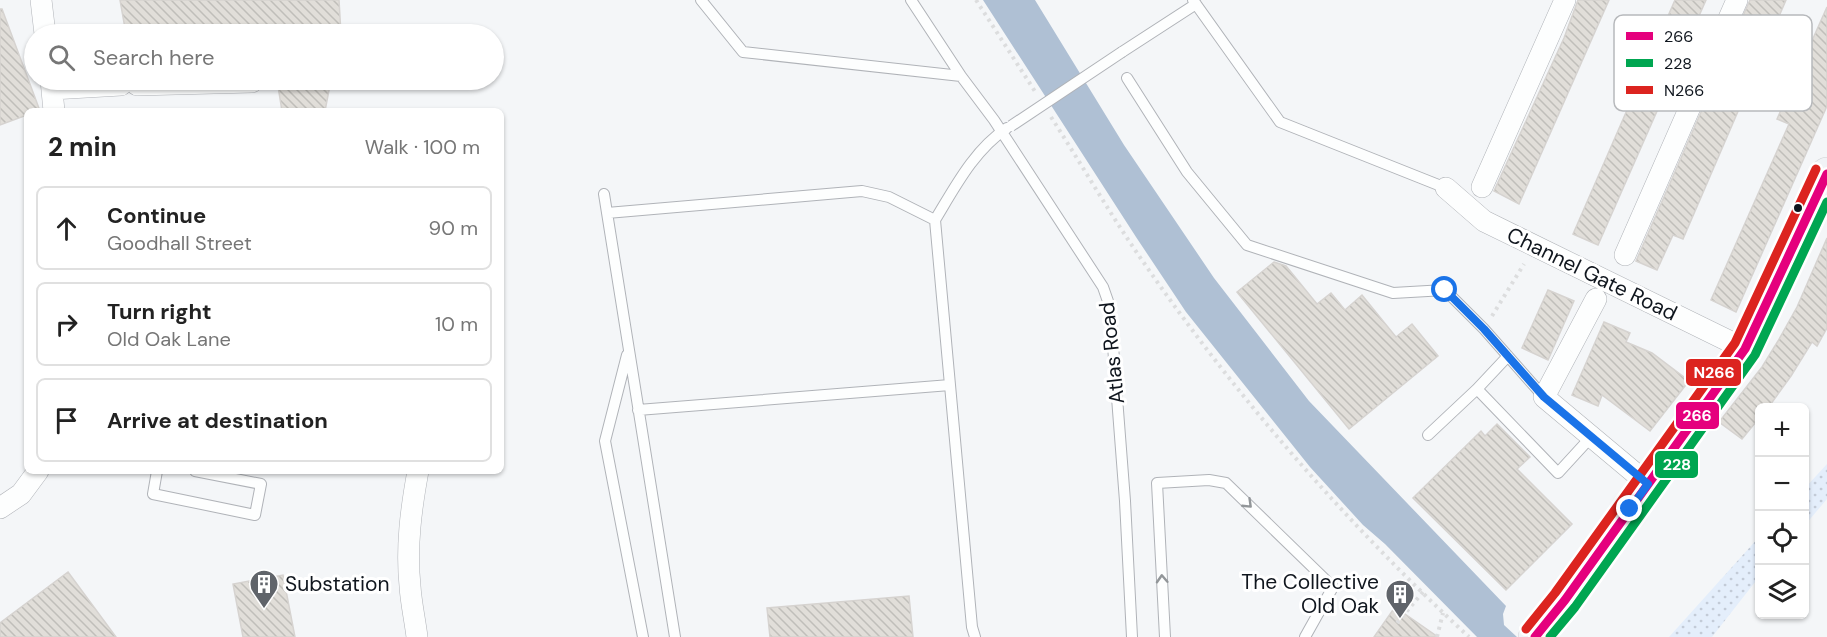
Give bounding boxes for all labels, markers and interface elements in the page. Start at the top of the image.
legend [1614,15,1812,111]
search box [24,24,504,90]
text: 266 [1664,26,1693,47]
icon: search [45,41,78,74]
text: Search here [93,43,214,72]
text: 228 [1664,53,1692,74]
text: N266 [1664,80,1704,101]
text: 2 min [48,130,117,164]
text: Walk · 100 m [365,134,480,160]
text: Continue [107,201,206,230]
unlabelled marker [1792,202,1804,214]
icon: ahead [50,212,83,245]
text: 90 m [429,215,478,241]
street label: Channel Gate Road [1502,221,1682,327]
text: Goodhall Street [107,230,252,256]
route start [1431,276,1457,302]
text: Turn right [107,297,212,326]
street label: Atlas Road [1093,301,1131,405]
icon: right [50,308,83,341]
text: 10 m [435,311,478,337]
text: Old Oak Lane [107,326,231,352]
line badge: N266 [1685,358,1742,387]
text: N266 [1693,362,1735,383]
line badge: 266 [1675,401,1720,430]
map controls [1755,403,1809,619]
button: + [1755,403,1809,457]
icon: arrive [50,404,83,437]
text: 266 [1682,405,1712,426]
text: Arrive at destination [107,406,328,435]
line badge: 228 [1654,450,1699,479]
text: 228 [1663,454,1691,475]
button: − [1755,457,1809,511]
route end [1616,495,1642,521]
one-way arrow [1241,497,1251,508]
button: locate [1755,511,1809,565]
button: layers [1755,565,1809,619]
building icon: Substation [248,568,280,610]
place label: The Collective Old Oak [1241,568,1379,620]
place label: Substation [285,570,390,598]
one-way arrow [1156,574,1169,583]
building icon: The Collective Old Oak [1384,578,1416,620]

